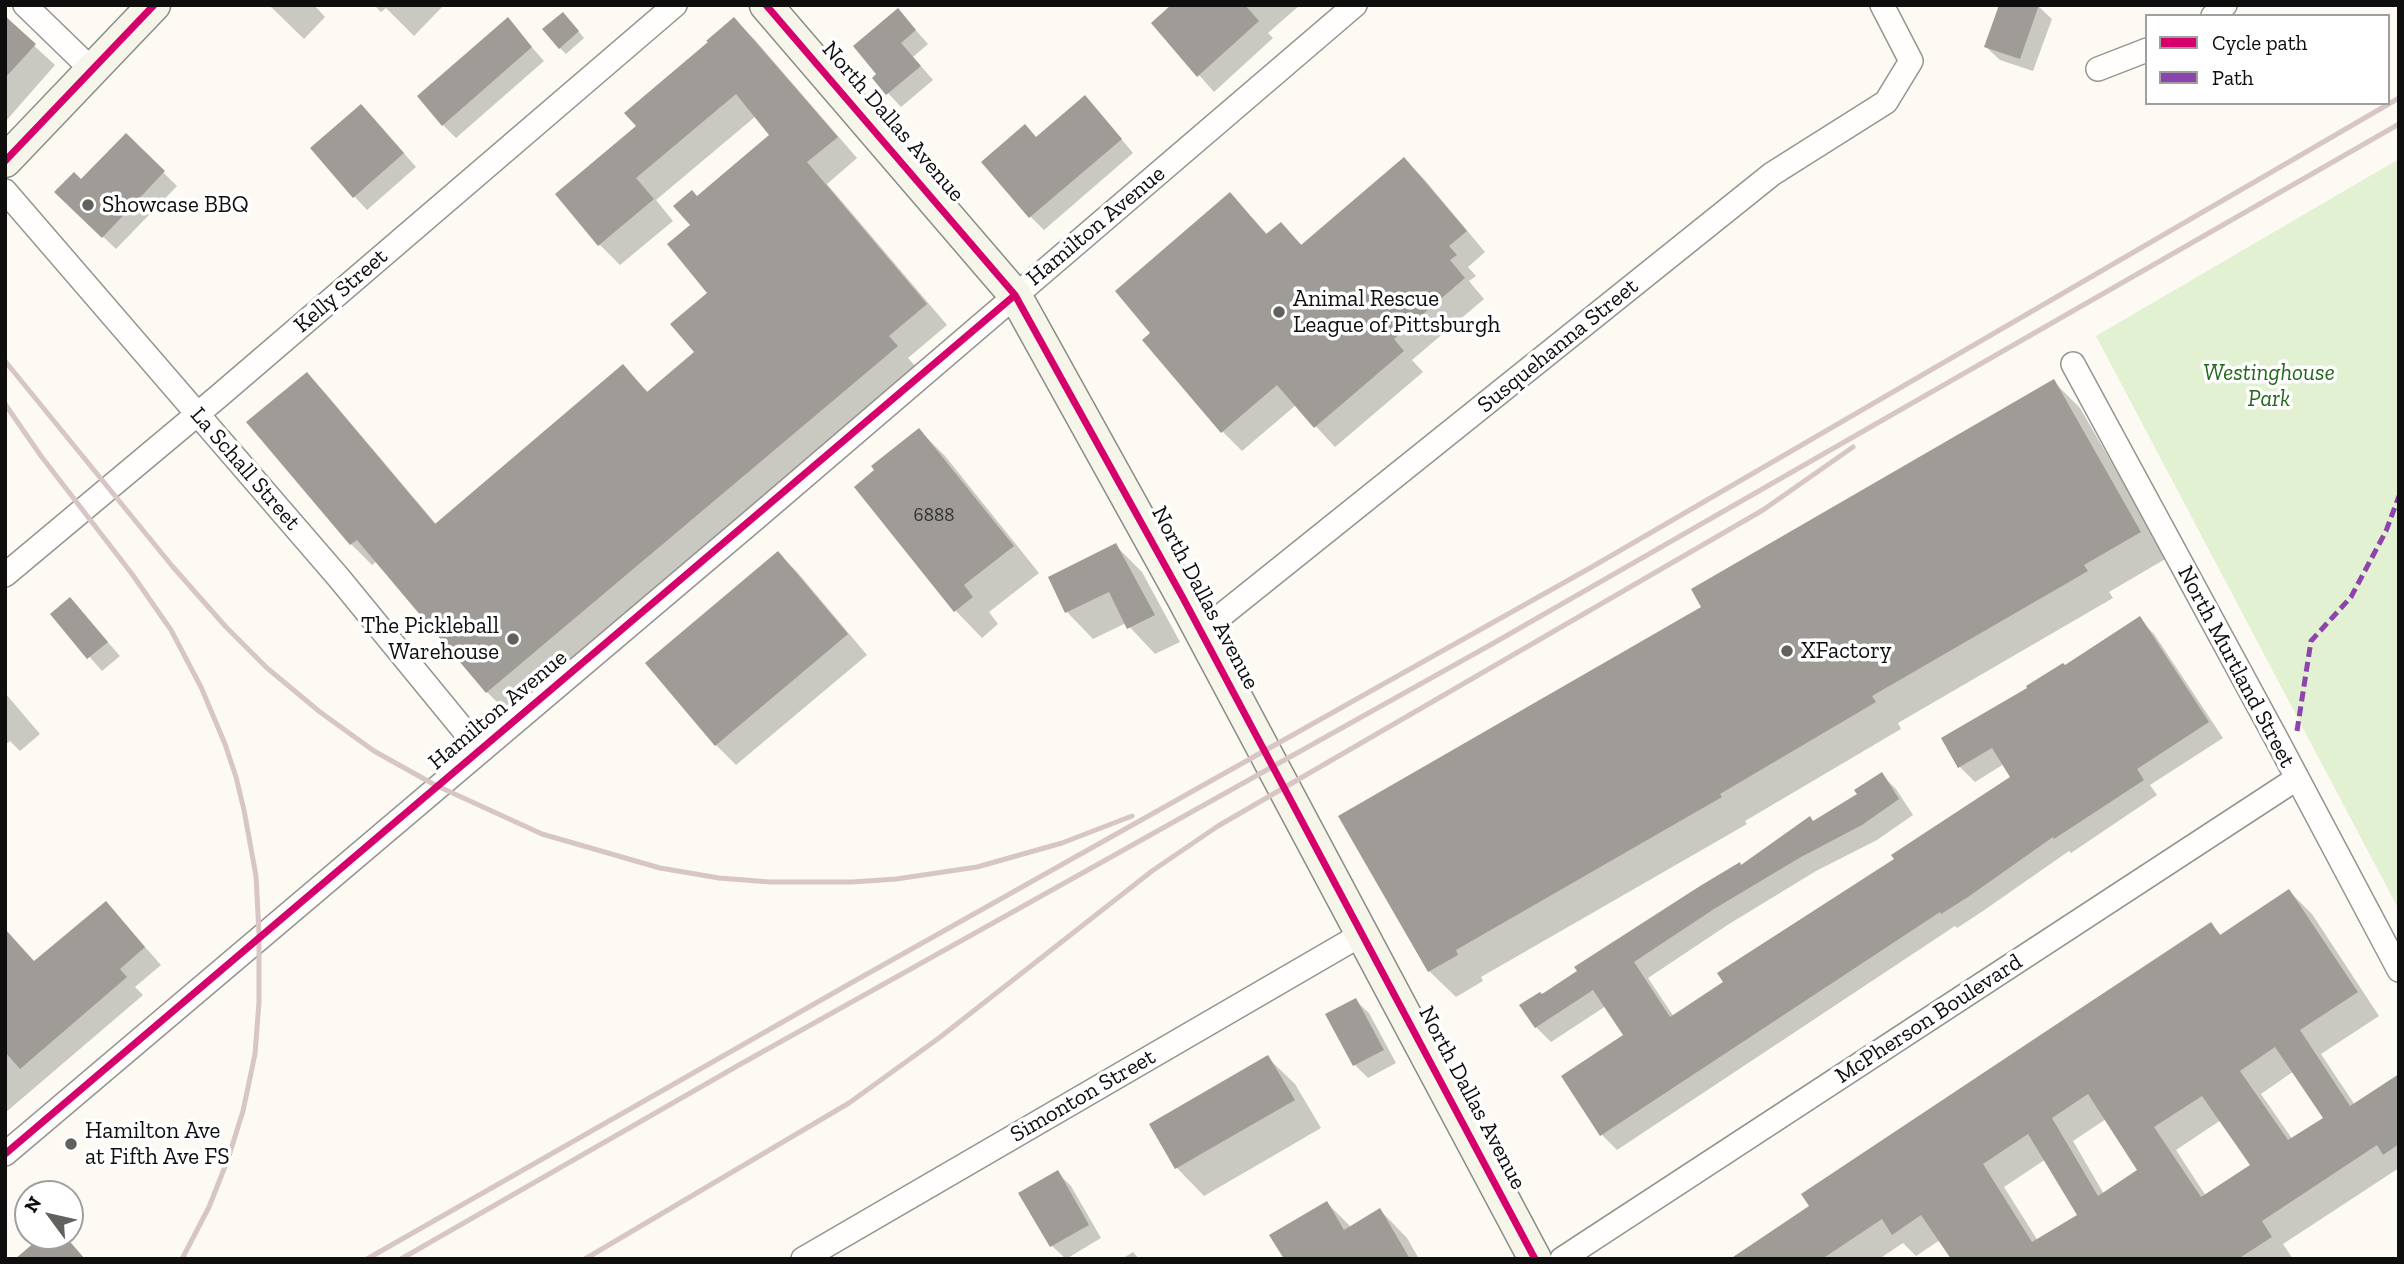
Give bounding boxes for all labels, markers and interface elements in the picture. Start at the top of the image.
legend [2145,14,2390,105]
text: Cycle path [2212,30,2307,55]
street label: North Dallas Avenue [816,36,970,208]
text: Path [2212,65,2254,90]
street label: Hamilton Avenue [1021,160,1171,292]
place label: Showcase BBQ [102,191,249,219]
marker: Showcase BBQ [80,197,96,213]
street label: Kelly Street [289,243,393,339]
street label: Susquehanna Street [1472,273,1644,419]
place label: Animal Rescue League of Pittsburgh [1293,285,1500,339]
marker: Animal Rescue League of Pittsburgh [1271,304,1287,320]
park label: Westinghouse Park [2203,359,2335,413]
street label: La Schall Street [184,402,306,536]
street label: North Dallas Avenue [1145,502,1265,694]
house number: 6888 [914,505,954,527]
street label: North Murtland Street [2171,561,2301,773]
place label: The Pickleball Warehouse [361,612,499,666]
marker: The Pickleball Warehouse [505,631,521,647]
place label: XFactory [1801,637,1892,665]
marker: XFactory [1779,643,1795,659]
street label: Hamilton Avenue [423,644,573,776]
street label: McPherson Boulevard [1830,948,2028,1090]
street label: North Dallas Avenue [1412,1002,1532,1194]
street label: Simonton Street [1006,1043,1160,1149]
place label: Hamilton Ave at Fifth Ave FS [85,1117,229,1171]
marker: Hamilton Ave at Fifth Ave FS [63,1136,79,1152]
north arrow [14,1180,84,1250]
text: N [19,1192,46,1217]

